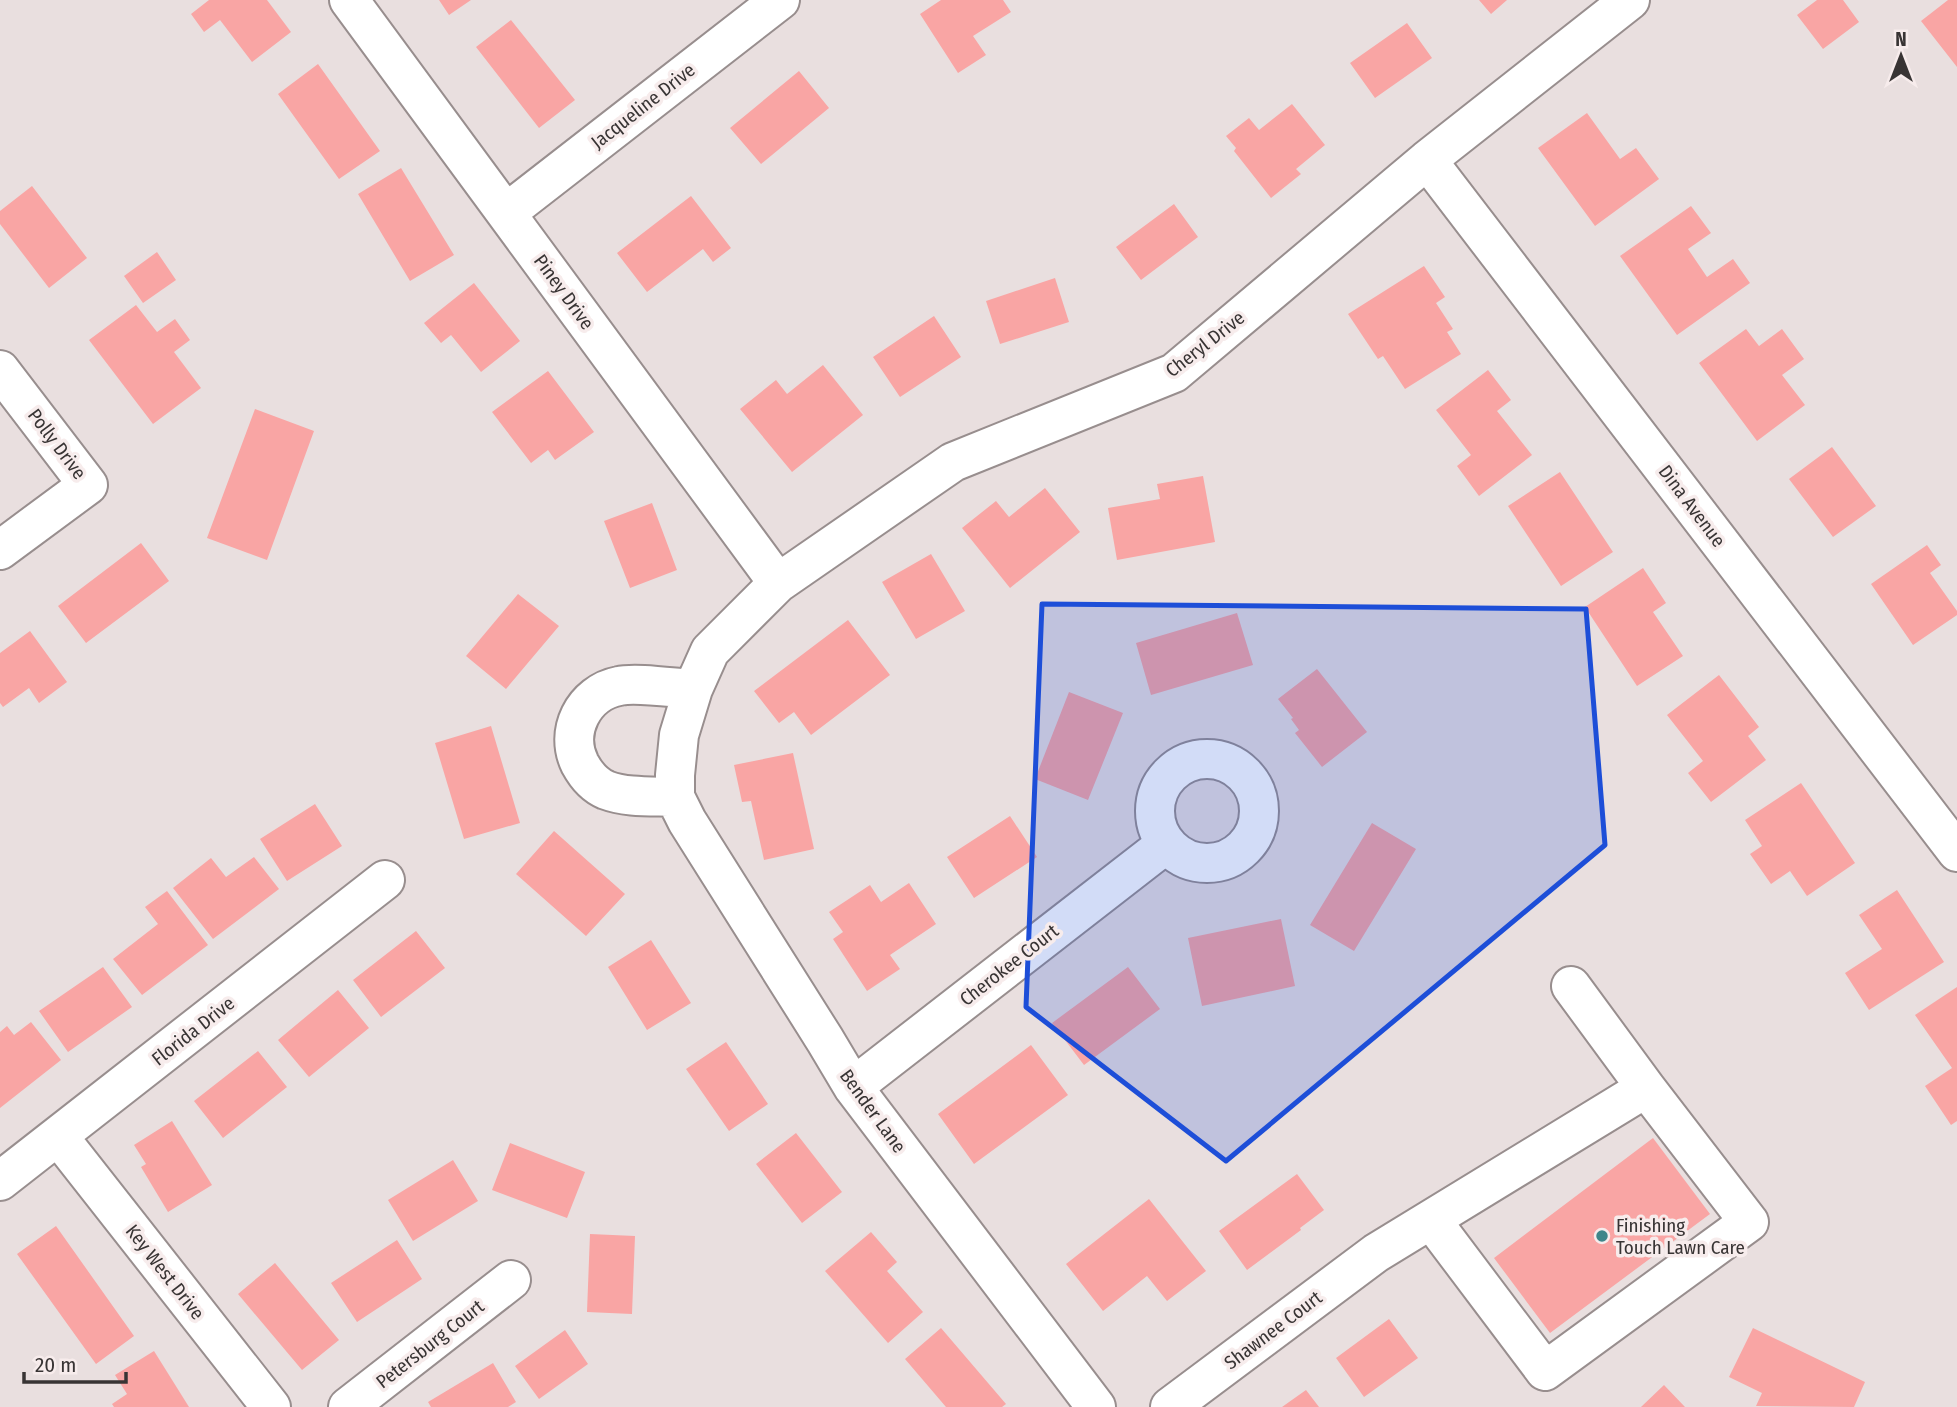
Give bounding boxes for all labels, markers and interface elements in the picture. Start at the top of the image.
north arrow [1866,21,1936,91]
text: N [1895,28,1907,51]
street label: Jacqueline Drive [586,58,700,154]
street label: Piney Drive [529,250,599,334]
street label: Cheryl Drive [1161,306,1249,382]
street label: Polly Drive [23,404,91,484]
street label: Dina Avenue [1654,460,1730,552]
street label: Cherokee Court [955,919,1064,1011]
street label: Florida Drive [147,992,239,1070]
street label: Bender Lane [835,1065,911,1157]
place label: Finishing Touch Lawn Care [1616,1214,1745,1259]
street label: Key West Drive [121,1220,209,1324]
marker: Finishing Touch Lawn Care [1594,1228,1610,1244]
street label: Shawnee Court [1220,1285,1327,1374]
street label: Petersburg Court [372,1294,489,1393]
scale bar [24,1340,126,1384]
text: 20 m [35,1352,76,1378]

